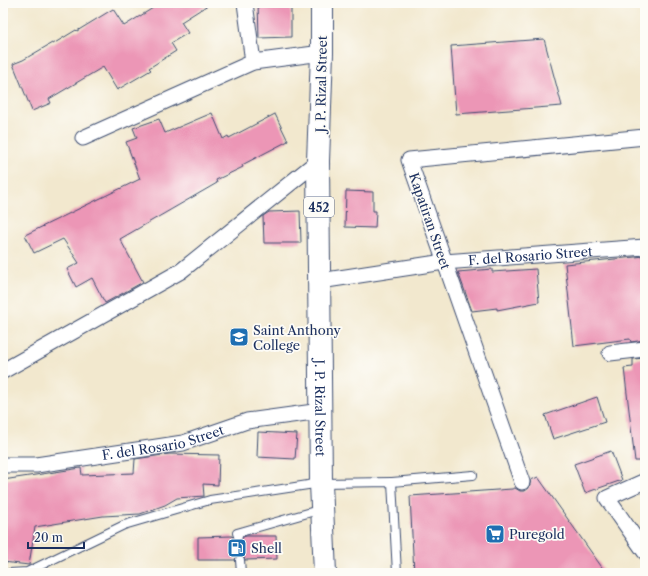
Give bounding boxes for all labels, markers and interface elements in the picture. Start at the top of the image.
street label: J. P. Rizal Street [312,35,330,135]
street label: Kapatiran Street [406,171,454,272]
road number: 452 [304,197,334,217]
street label: F. del Rosario Street [468,243,593,268]
place label: Saint Anthony College [253,322,341,353]
school or university icon: Saint Anthony College [228,326,250,348]
street label: J. P. Rizal Street [312,357,329,457]
street label: F. del Rosario Street [101,421,226,463]
supermarket icon: Puregold [484,523,506,545]
scale bar [28,524,84,550]
place label: Puregold [509,526,565,542]
text: 20 m [34,530,63,545]
fuel station icon: Shell [226,537,248,559]
place label: Shell [251,540,282,556]

